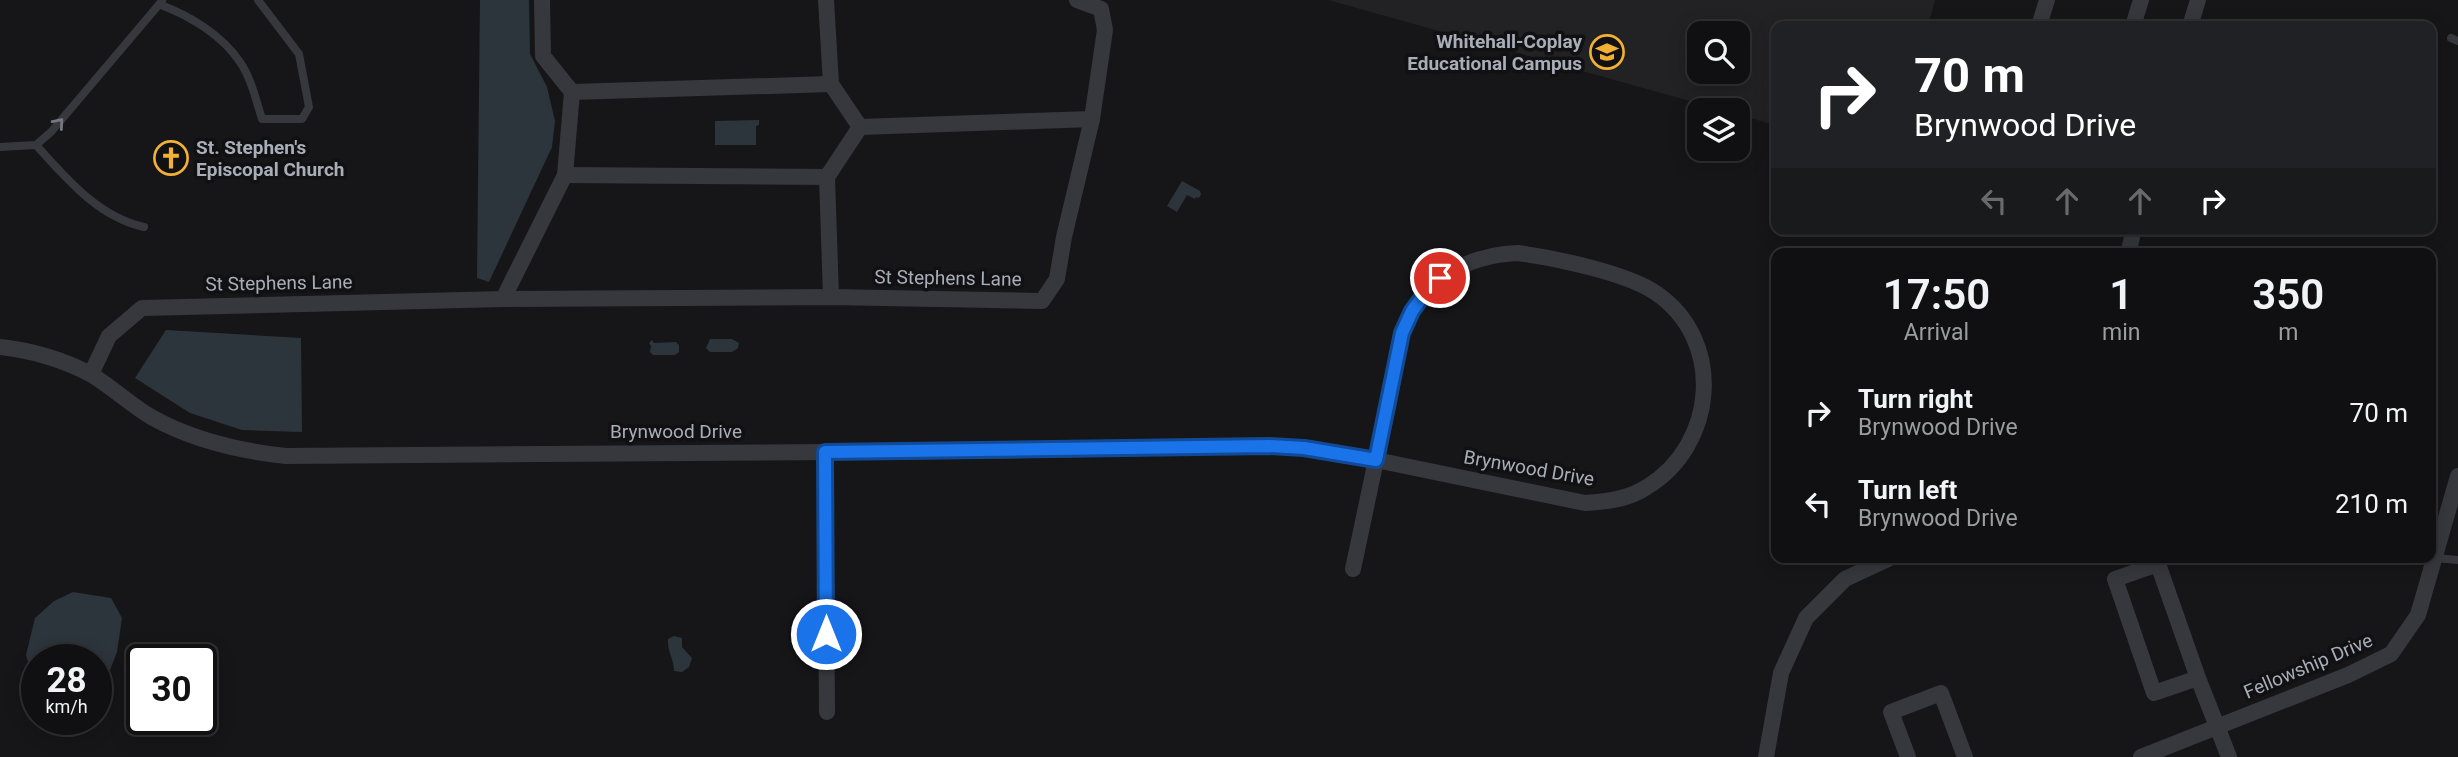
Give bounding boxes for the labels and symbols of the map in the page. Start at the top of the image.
place label: Whitehall-Coplay Educational Campus [1407,30,1582,75]
school or university icon: Whitehall-Coplay Educational Campus [1588,33,1626,71]
one-way arrow [51,118,63,131]
place label: St. Stephen's Episcopal Church [196,136,344,181]
church icon: St. Stephen's Episcopal Church [152,139,190,177]
pin [1410,248,1470,308]
street label: St Stephens Lane [874,265,1022,291]
street label: St Stephens Lane [205,270,353,296]
street label: Brynwood Drive [610,420,742,443]
street label: Brynwood Drive [1462,445,1596,491]
position arrow [789,597,863,671]
street label: Fellowship Drive [2240,629,2376,703]
speed limit sign: 30 [126,644,217,735]

